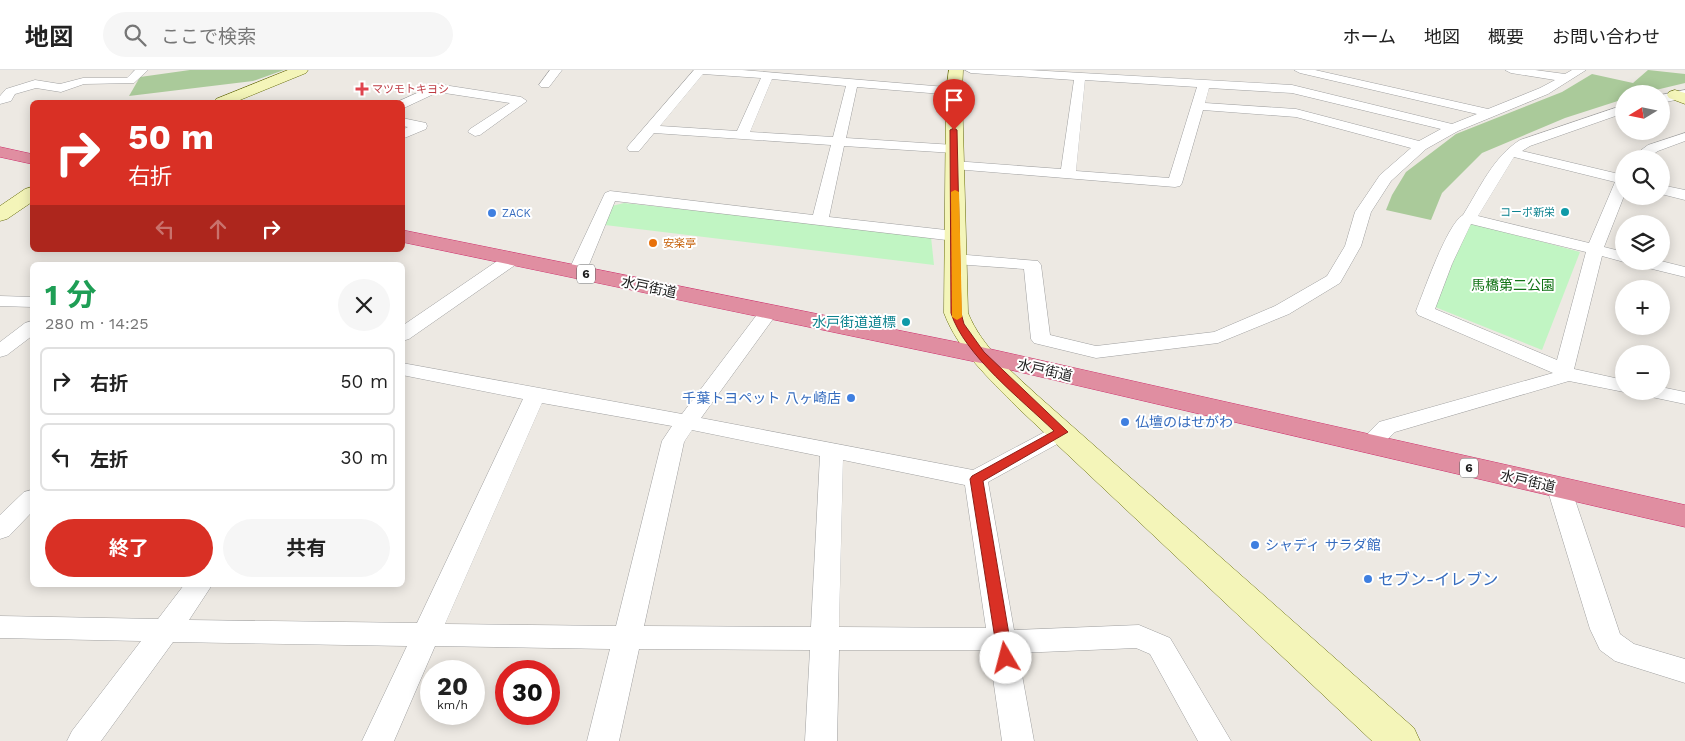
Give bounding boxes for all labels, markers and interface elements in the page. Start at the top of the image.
search box [103,12,453,57]
icon: search [121,21,149,49]
text: 地図 [25,23,73,51]
text: ここで検索 [161,25,256,48]
text: ホーム [1343,26,1396,47]
text: 地図 [1424,26,1460,47]
text: 概要 [1488,26,1524,47]
text: お問い合わせ [1552,26,1660,47]
pin [933,79,975,130]
marker: マツモトキヨシ [356,83,368,95]
place label: マツモトキヨシ [372,83,449,96]
north arrow [1615,85,1670,140]
map controls [1615,85,1670,400]
icon: arrive [940,86,968,114]
text: 50 m [128,116,214,158]
icon: right [45,120,110,185]
button: search [1615,150,1670,205]
text: 右折 [128,164,172,189]
place label: コーポ新栄 [1500,206,1555,219]
marker: コーポ新栄 [1559,206,1571,218]
marker: ZACK [486,207,498,219]
place label: ZACK [502,207,531,220]
icon: left [151,215,179,243]
icon: ahead [204,215,232,243]
icon: right [257,215,285,243]
button: layers [1615,215,1670,270]
marker: 安楽亭 [647,237,659,249]
place label: 安楽亭 [663,237,696,250]
road number: 6 [577,264,595,283]
street label: 水戸街道 [620,273,678,301]
text: 1 分 [45,277,97,312]
park label: 馬橋第二公園 [1471,277,1555,293]
button: close [338,279,390,331]
button: + [1615,280,1670,335]
text: 280 m · 14:25 [45,314,148,333]
place label: 水戸街道道標 [812,314,896,330]
marker: 水戸街道道標 [900,316,912,328]
button: − [1615,345,1670,400]
street label: 水戸街道 [1016,356,1074,384]
icon: right [47,367,75,395]
text: 50 m [341,370,388,393]
text: 右折 [90,372,128,395]
place label: 千葉トヨペット 八ヶ崎店 [682,390,841,406]
marker: 千葉トヨペット 八ヶ崎店 [845,392,857,404]
place label: 仏壇のはせがわ [1135,414,1233,430]
marker: 仏壇のはせがわ [1119,416,1131,428]
icon: left [47,443,75,471]
text: 30 m [341,446,388,469]
text: 左折 [90,448,128,471]
road number: 6 [1460,458,1478,478]
street label: 水戸街道 [1499,467,1557,495]
button: 終了 [45,519,213,577]
button: 共有 [223,519,390,577]
place label: シャディ サラダ館 [1265,537,1381,553]
marker: シャディ サラダ館 [1249,539,1261,551]
place label: セブン-イレブン [1378,570,1498,589]
marker: セブン-イレブン [1362,573,1374,585]
position arrow [979,631,1031,683]
speed limit sign: 30 [495,660,560,725]
text: 20 [437,672,468,701]
text: km/h [437,698,468,712]

